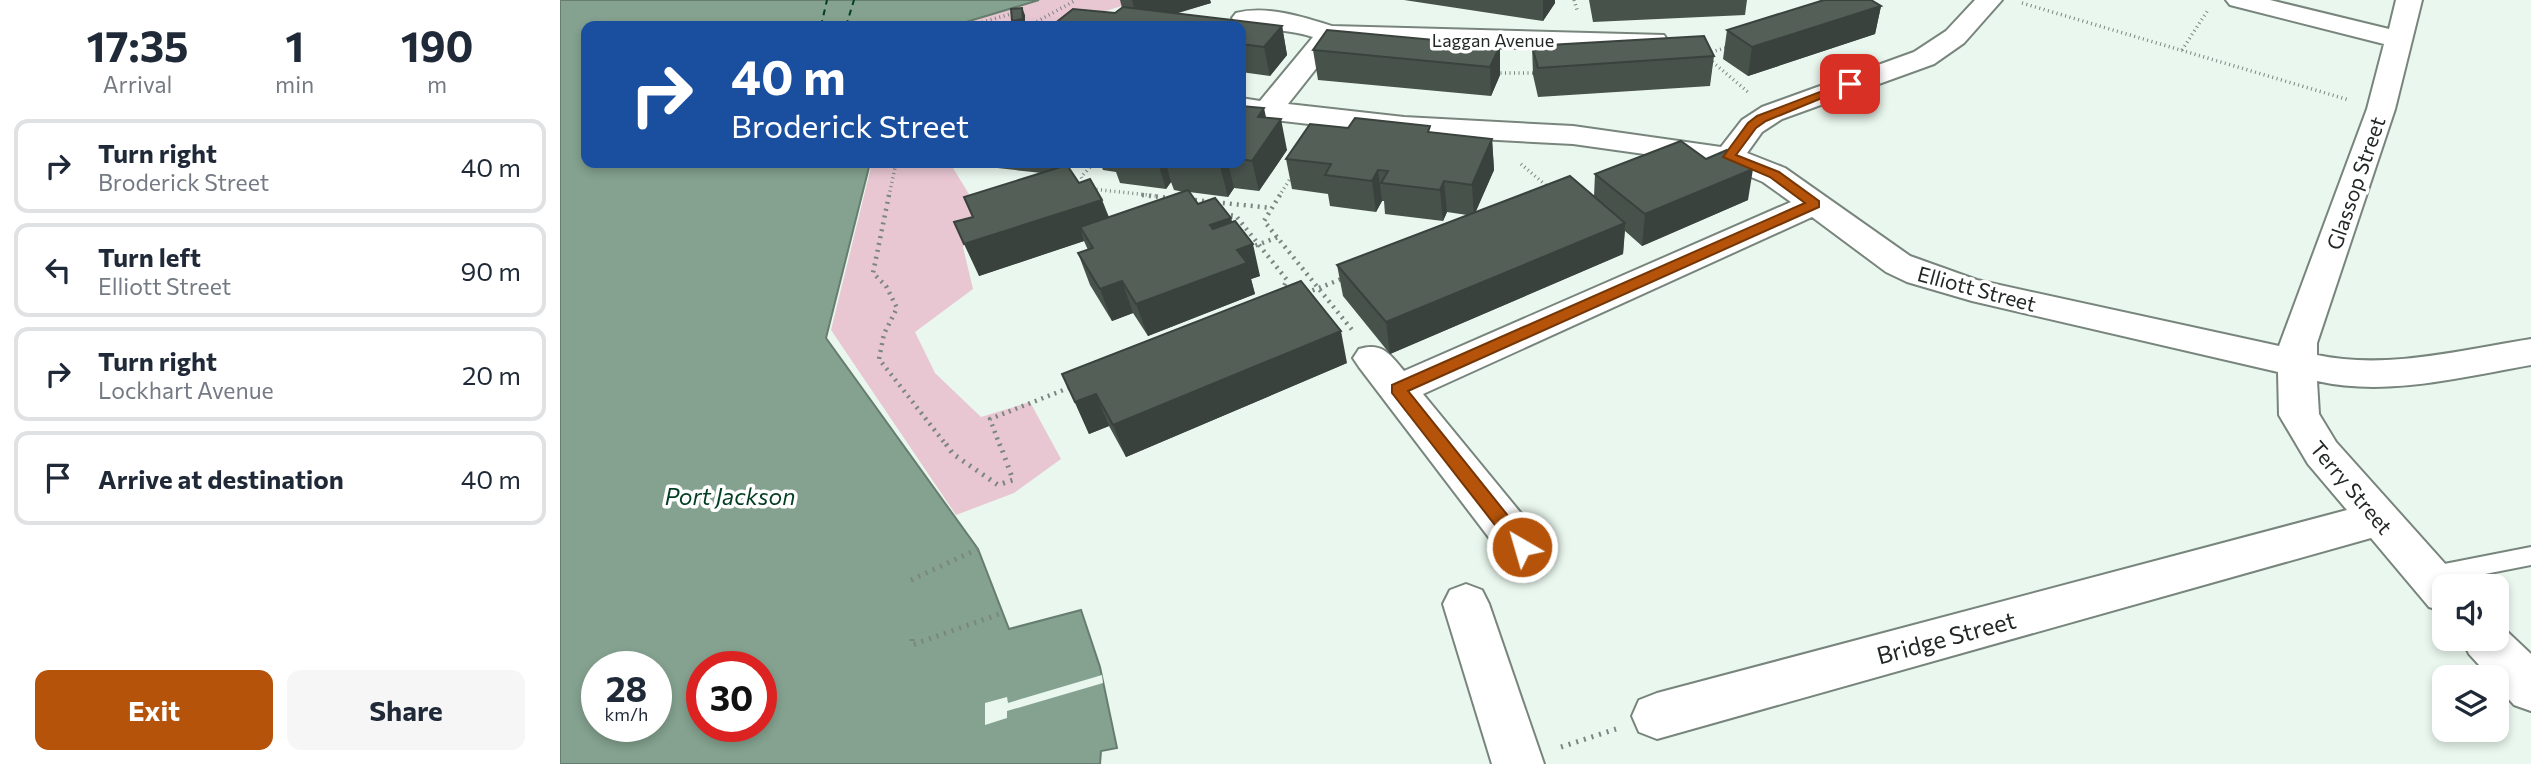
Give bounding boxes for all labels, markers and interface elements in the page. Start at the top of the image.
text: 17:35 [86,19,189,71]
text: 1 [285,19,304,71]
text: 190 [401,19,474,71]
street label: Laggan Avenue [1432,29,1554,51]
text: 40 m [731,45,846,105]
icon: right [616,49,707,140]
pin [1820,54,1880,114]
icon: arrive [1831,65,1869,103]
text: Arrival [103,70,172,98]
text: min [275,70,314,98]
text: m [427,70,447,98]
text: Broderick Street [731,105,969,145]
street label: Glassop Street [2321,113,2389,253]
text: Turn right [98,137,217,168]
icon: right [39,147,77,185]
text: 40 m [461,151,521,182]
text: Broderick Street [98,168,269,196]
text: Turn left [98,241,201,272]
icon: left [39,251,77,289]
text: 90 m [461,255,521,286]
street label: Elliott Street [1915,260,2039,316]
text: Elliott Street [98,272,231,300]
text: Turn right [98,345,217,376]
icon: right [39,355,77,393]
text: 20 m [462,359,521,390]
text: Lockhart Avenue [98,376,274,404]
street label: Terry Street [2306,435,2398,539]
icon: arrive [39,459,77,497]
text: Arrive at destination [98,463,344,494]
text: 40 m [461,463,521,494]
water label: Port Jackson [665,482,795,510]
position arrow [1485,510,1559,584]
map controls [2432,574,2509,742]
button: sound [2432,574,2509,651]
street label: Bridge Street [1873,604,2019,670]
speed limit sign: 30 [686,651,777,742]
button: layers [2432,665,2509,742]
text: 28 [606,666,647,709]
button: Exit [35,670,273,750]
button: Share [287,670,525,750]
text: km/h [605,703,648,725]

